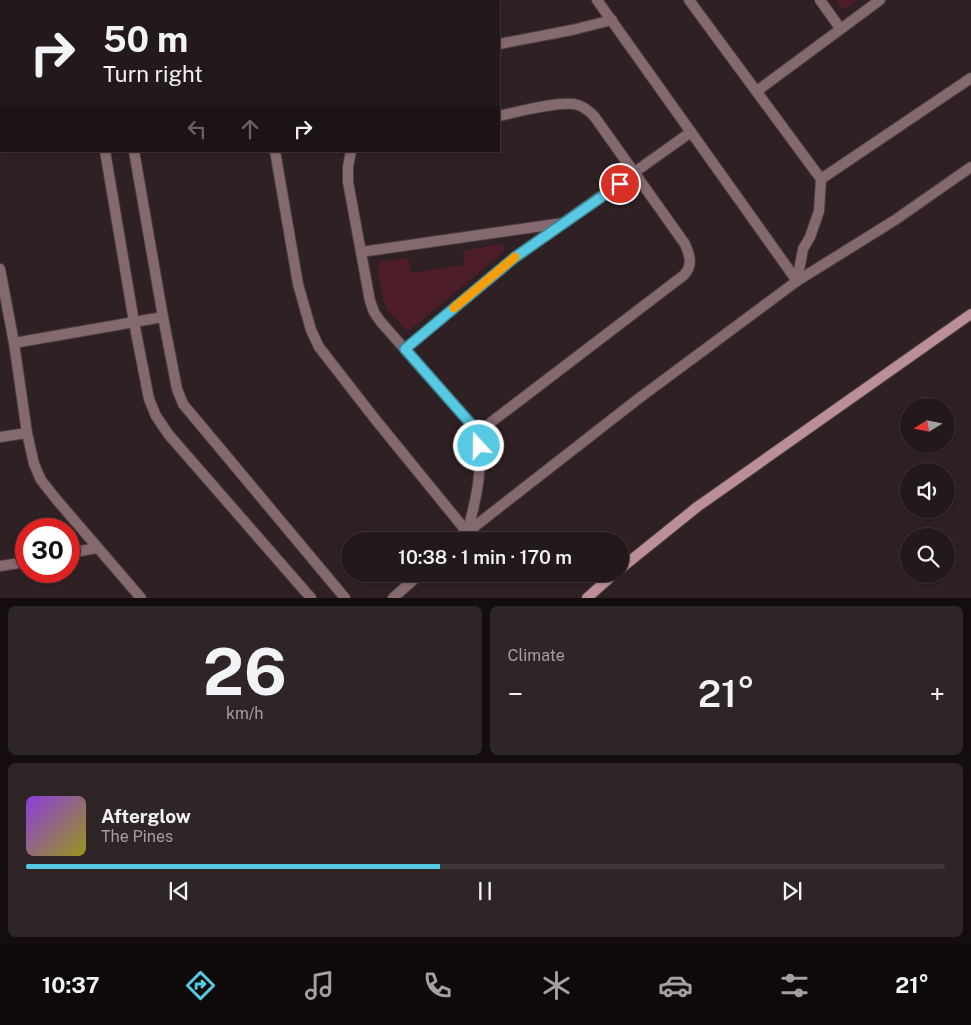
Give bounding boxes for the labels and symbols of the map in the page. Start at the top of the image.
pin [599,163,641,205]
north arrow [900,398,955,452]
position arrow [452,419,504,471]
speed limit sign: 30 [15,518,80,583]

